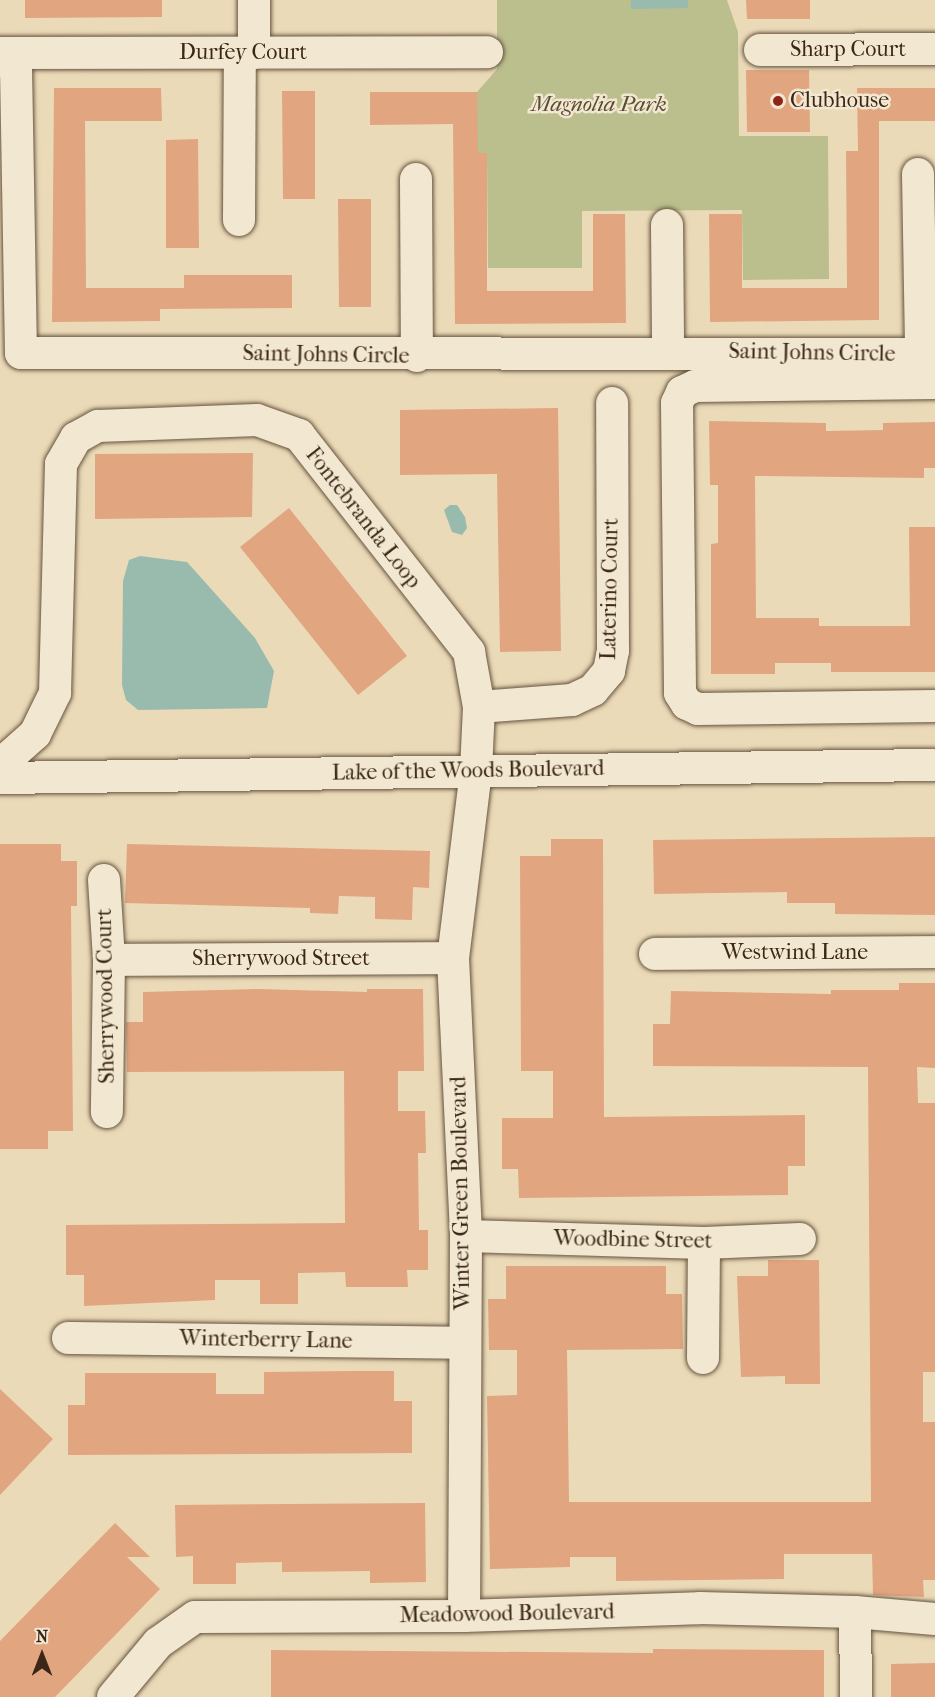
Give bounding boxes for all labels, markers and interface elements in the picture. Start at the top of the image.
street label: Sharp Court [790,37,906,63]
street label: Durfey Court [179,40,307,66]
place label: Clubhouse [790,88,889,114]
park label: Magnolia Park [531,92,667,118]
marker: Clubhouse [771,94,785,108]
street label: Saint Johns Circle [728,338,896,368]
street label: Saint Johns Circle [242,340,410,370]
street label: Fontebranda Loop [300,442,426,594]
street label: Laterino Court [596,518,624,660]
street label: Lake of the Woods Boulevard [332,755,604,787]
street label: Sherrywood Court [91,908,121,1084]
street label: Westwind Lane [722,940,868,966]
street label: Sherrywood Street [192,946,370,972]
street label: Winter Green Boulevard [446,1076,476,1310]
street label: Woodbine Street [553,1225,713,1255]
street label: Winterberry Lane [179,1325,353,1355]
street label: Meadowood Boulevard [399,1599,615,1629]
north arrow [12,1625,72,1685]
text: N [36,1627,48,1646]

